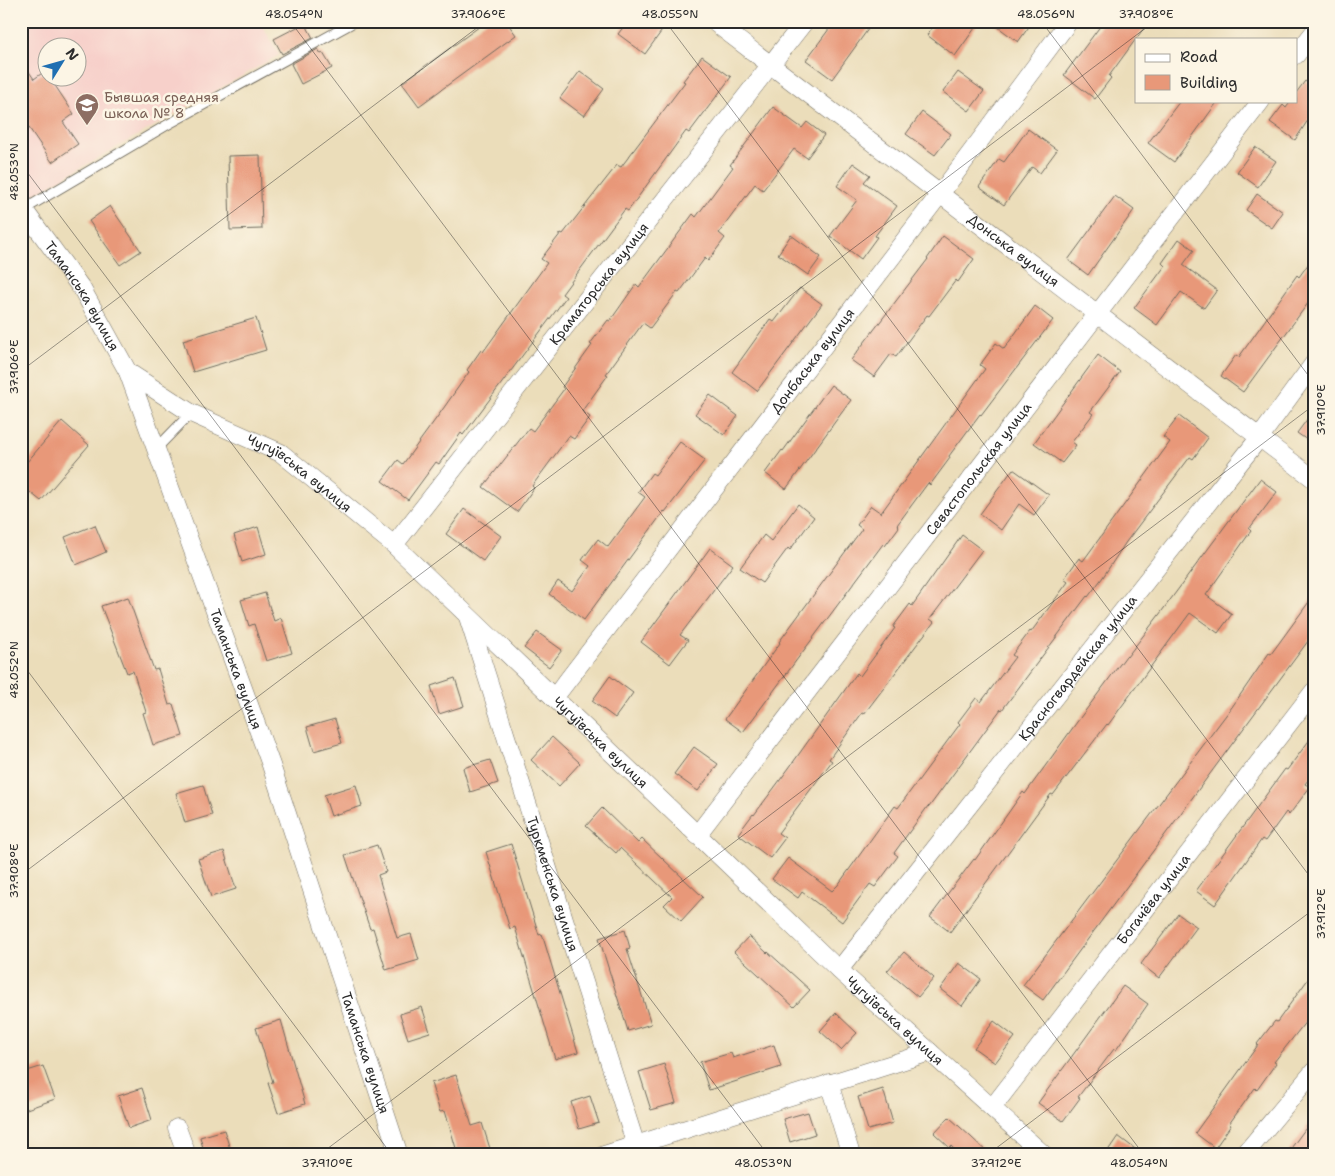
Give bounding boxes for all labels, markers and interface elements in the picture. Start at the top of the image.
text: 48.054°N [265,6,323,22]
text: 37.906°E [450,6,506,22]
text: 48.055°N [642,6,698,22]
text: 48.056°N [1017,6,1075,22]
text: 37.908°E [1118,6,1174,22]
north arrow [38,38,88,88]
legend [1135,38,1298,102]
text: N [62,44,83,64]
text: Road [1180,47,1218,67]
text: Building [1180,73,1237,93]
place label: Бывшая средняя школа № 8 [104,88,219,122]
school or university icon: Бывшая средняя школа № 8 [74,92,100,126]
text: 48.053°N [6,143,22,201]
street label: Донська вулиця [964,210,1063,291]
street label: Краматорська вулиця [545,219,653,349]
street label: Таманська вулиця [41,237,124,354]
street label: Донбаська вулиця [766,304,858,417]
text: 37.906°E [6,339,22,395]
text: 37.910°E [1313,384,1329,436]
street label: Севастопольская улица [922,398,1035,539]
street label: Чугуївська вулиця [244,430,356,516]
street label: Красногвардейская улица [1014,591,1141,745]
street label: Таманська вулиця [206,606,266,732]
text: 48.052°N [6,641,22,699]
street label: Чугуївська вулиця [549,693,652,792]
street label: Туркменська вулиця [523,814,583,954]
text: 37.908°E [6,843,22,899]
street label: Богачёва улица [1113,850,1194,948]
text: 37.912°E [1313,888,1329,940]
street label: Чугуївська вулиця [842,972,947,1069]
street label: Таманська вулиця [337,990,394,1116]
text: 37.910°E [301,1155,353,1171]
text: 48.053°N [734,1155,792,1171]
text: 37.912°E [970,1155,1022,1171]
text: 48.054°N [1110,1155,1168,1171]

